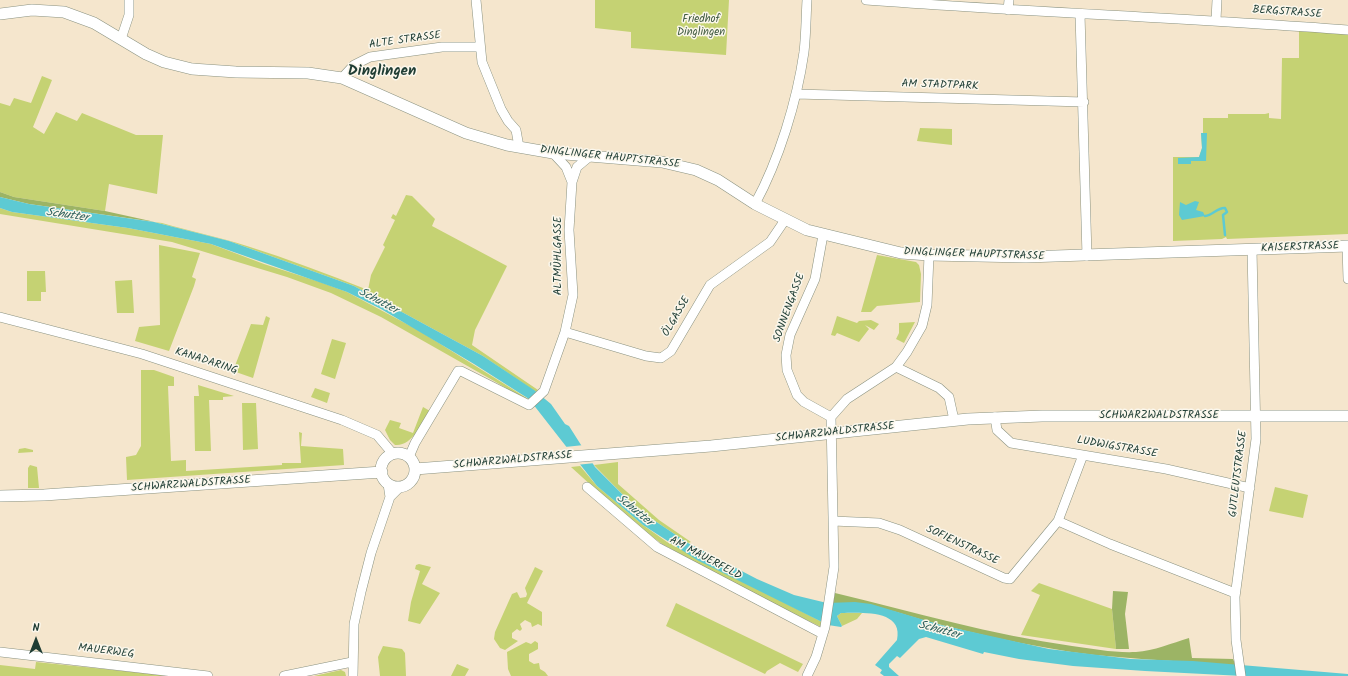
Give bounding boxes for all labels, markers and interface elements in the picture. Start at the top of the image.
street label: BERGSTRASSE [1252,4,1322,22]
park label: Friedhof Dinglingen [677,13,725,39]
street label: ALTE STRASSE [368,29,442,53]
district label: Dinglingen [348,63,416,81]
street label: AM STADTPARK [901,78,979,94]
street label: DINGLINGER HAUPTSTRASSE [539,144,681,172]
water label: Schutter [45,206,89,226]
street label: ALTMÜHLGASSE [552,217,566,295]
street label: KAISERSTRASSE [1261,240,1339,256]
street label: DINGLINGER HAUPTSTRASSE [903,246,1045,264]
street label: SONNENGASSE [771,271,809,345]
water label: Schutter [356,286,400,318]
street label: ÖLGASSE [660,295,694,339]
street label: KANADARING [173,346,239,378]
street label: SCHWARZWALDSTRASSE [1099,409,1219,423]
street label: SCHWARZWALDSTRASSE [775,420,895,446]
street label: GUTLEUTSTRASSE [1227,430,1251,518]
street label: LUDWIGSTRASSE [1076,434,1158,462]
street label: SCHWARZWALDSTRASSE [453,449,573,473]
street label: SCHWARZWALDSTRASSE [131,474,251,496]
water label: Schutter [613,492,655,530]
street label: SOFIENSTRASSE [924,523,1000,569]
street label: AM MAUERFELD [667,534,743,584]
text: N [33,619,39,637]
water label: Schutter [917,619,961,643]
north arrow [16,620,56,660]
street label: MAUERWEG [77,642,135,662]

